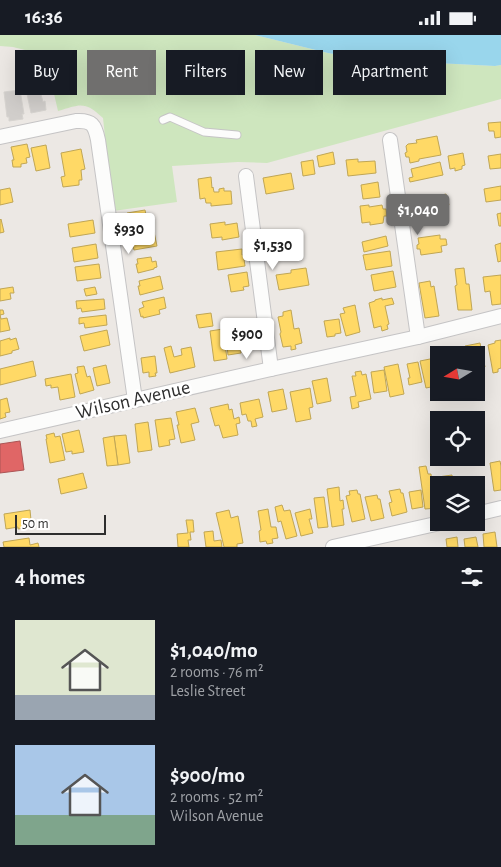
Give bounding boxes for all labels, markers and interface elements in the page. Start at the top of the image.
text: 16:36 [25,8,63,27]
chip: Buy [15,50,77,95]
chip: Rent [87,50,156,95]
chip: Filters [166,50,245,95]
chip: New [255,50,323,95]
chip: Apartment [333,50,446,95]
pin: $1,040 [377,193,459,236]
text: $1,040 [397,202,439,218]
pin: $930 [99,213,159,255]
text: $930 [114,221,144,237]
pin: $1,530 [232,229,314,271]
text: $1,530 [254,237,292,253]
pin: $900 [217,317,277,360]
text: $900 [231,326,263,342]
north arrow [430,346,485,401]
map controls [430,346,485,531]
street label: Wilson Avenue [74,377,192,423]
button: locate [430,411,485,466]
button: layers [430,476,485,531]
scale bar [15,512,106,535]
text: 50 m [22,517,49,531]
icon: filters [458,563,486,591]
text: 4 homes [15,567,85,588]
icon: home [55,640,115,700]
text: $1,040/mo [170,640,258,661]
text: 2 rooms · 76 m² [170,664,264,680]
text: Leslie Street [170,683,245,699]
icon: home [55,765,115,825]
text: $900/mo [170,765,245,786]
text: 2 rooms · 52 m² [170,789,263,805]
text: Wilson Avenue [170,808,263,824]

